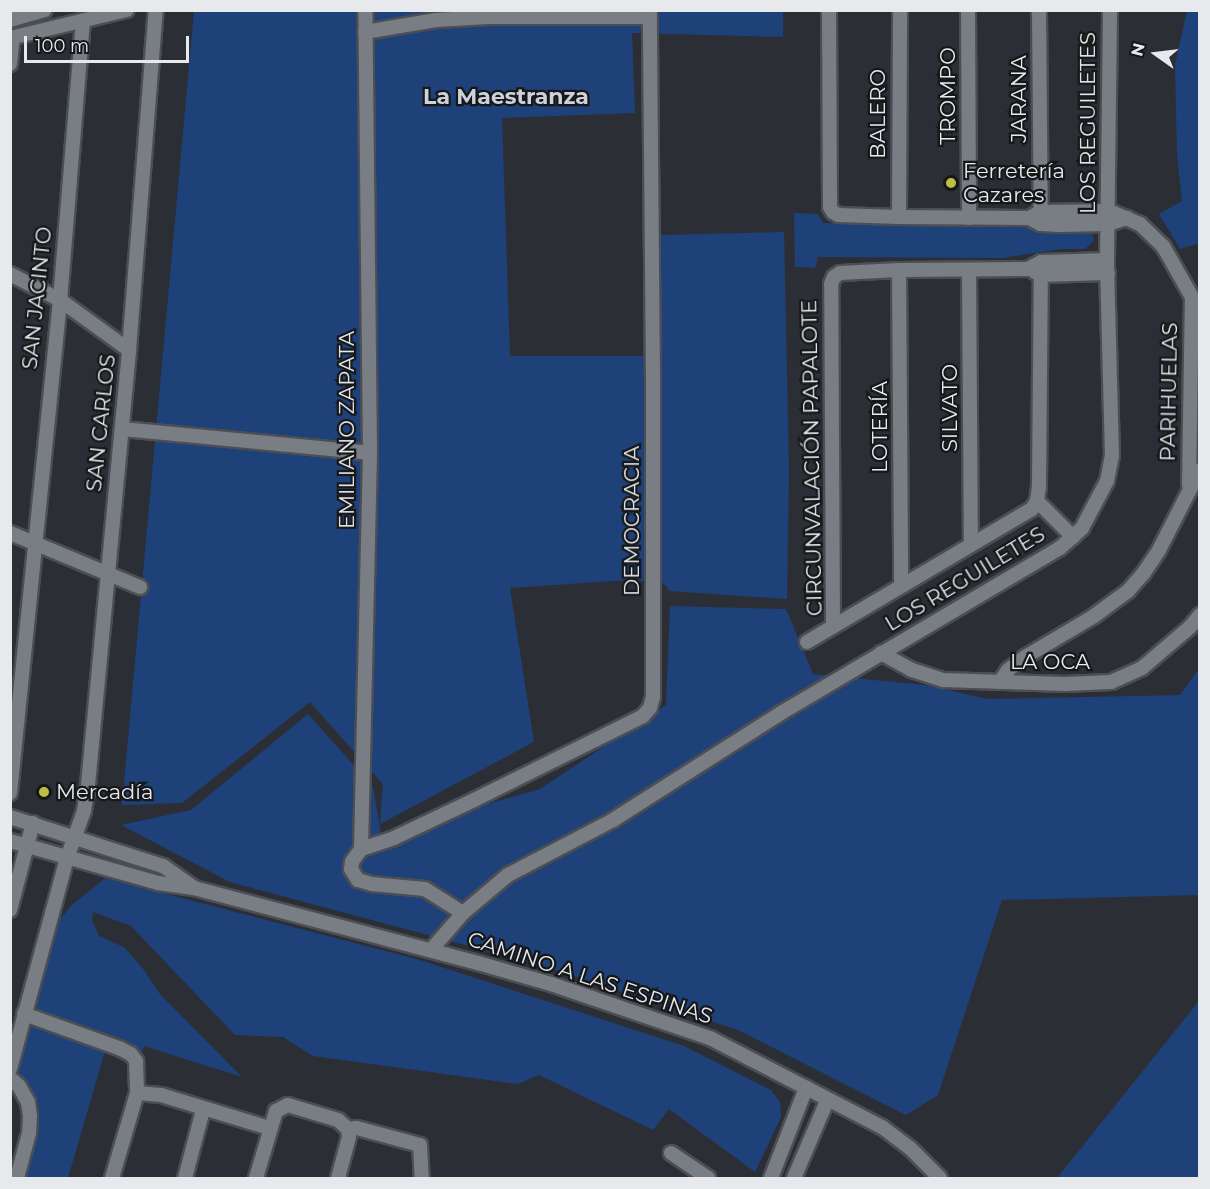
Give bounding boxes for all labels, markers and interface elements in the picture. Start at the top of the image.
scale bar [27,24,192,62]
north arrow [1126,24,1186,84]
street label: LOS REGUILETES [1075,32,1101,214]
text: 100 m [35,35,89,57]
text: N [1127,41,1149,58]
street label: TROMPO [935,47,961,145]
street label: JARANA [1006,55,1032,143]
street label: BALERO [865,69,891,159]
district label: La Maestranza [423,84,589,110]
place label: Ferretería Cazares [963,158,1065,208]
marker: Ferretería Cazares [944,176,958,190]
street label: SAN JACINTO [17,225,57,371]
street label: CIRCUNVALACIÓN PAPALOTE [797,300,827,616]
street label: PARIHUELAS [1155,322,1183,462]
street label: EMILIANO ZAPATA [334,331,360,529]
street label: SAN CARLOS [81,353,121,493]
street label: SILVATO [937,364,963,452]
street label: LOTERÍA [867,381,893,473]
street label: DEMOCRACIA [619,446,645,596]
street label: LOS REGUILETES [881,521,1049,637]
street label: LA OCA [1010,649,1090,675]
place label: Mercadía [56,779,153,805]
marker: Mercadía [37,785,51,799]
street label: CAMINO A LAS ESPINAS [464,926,716,1030]

